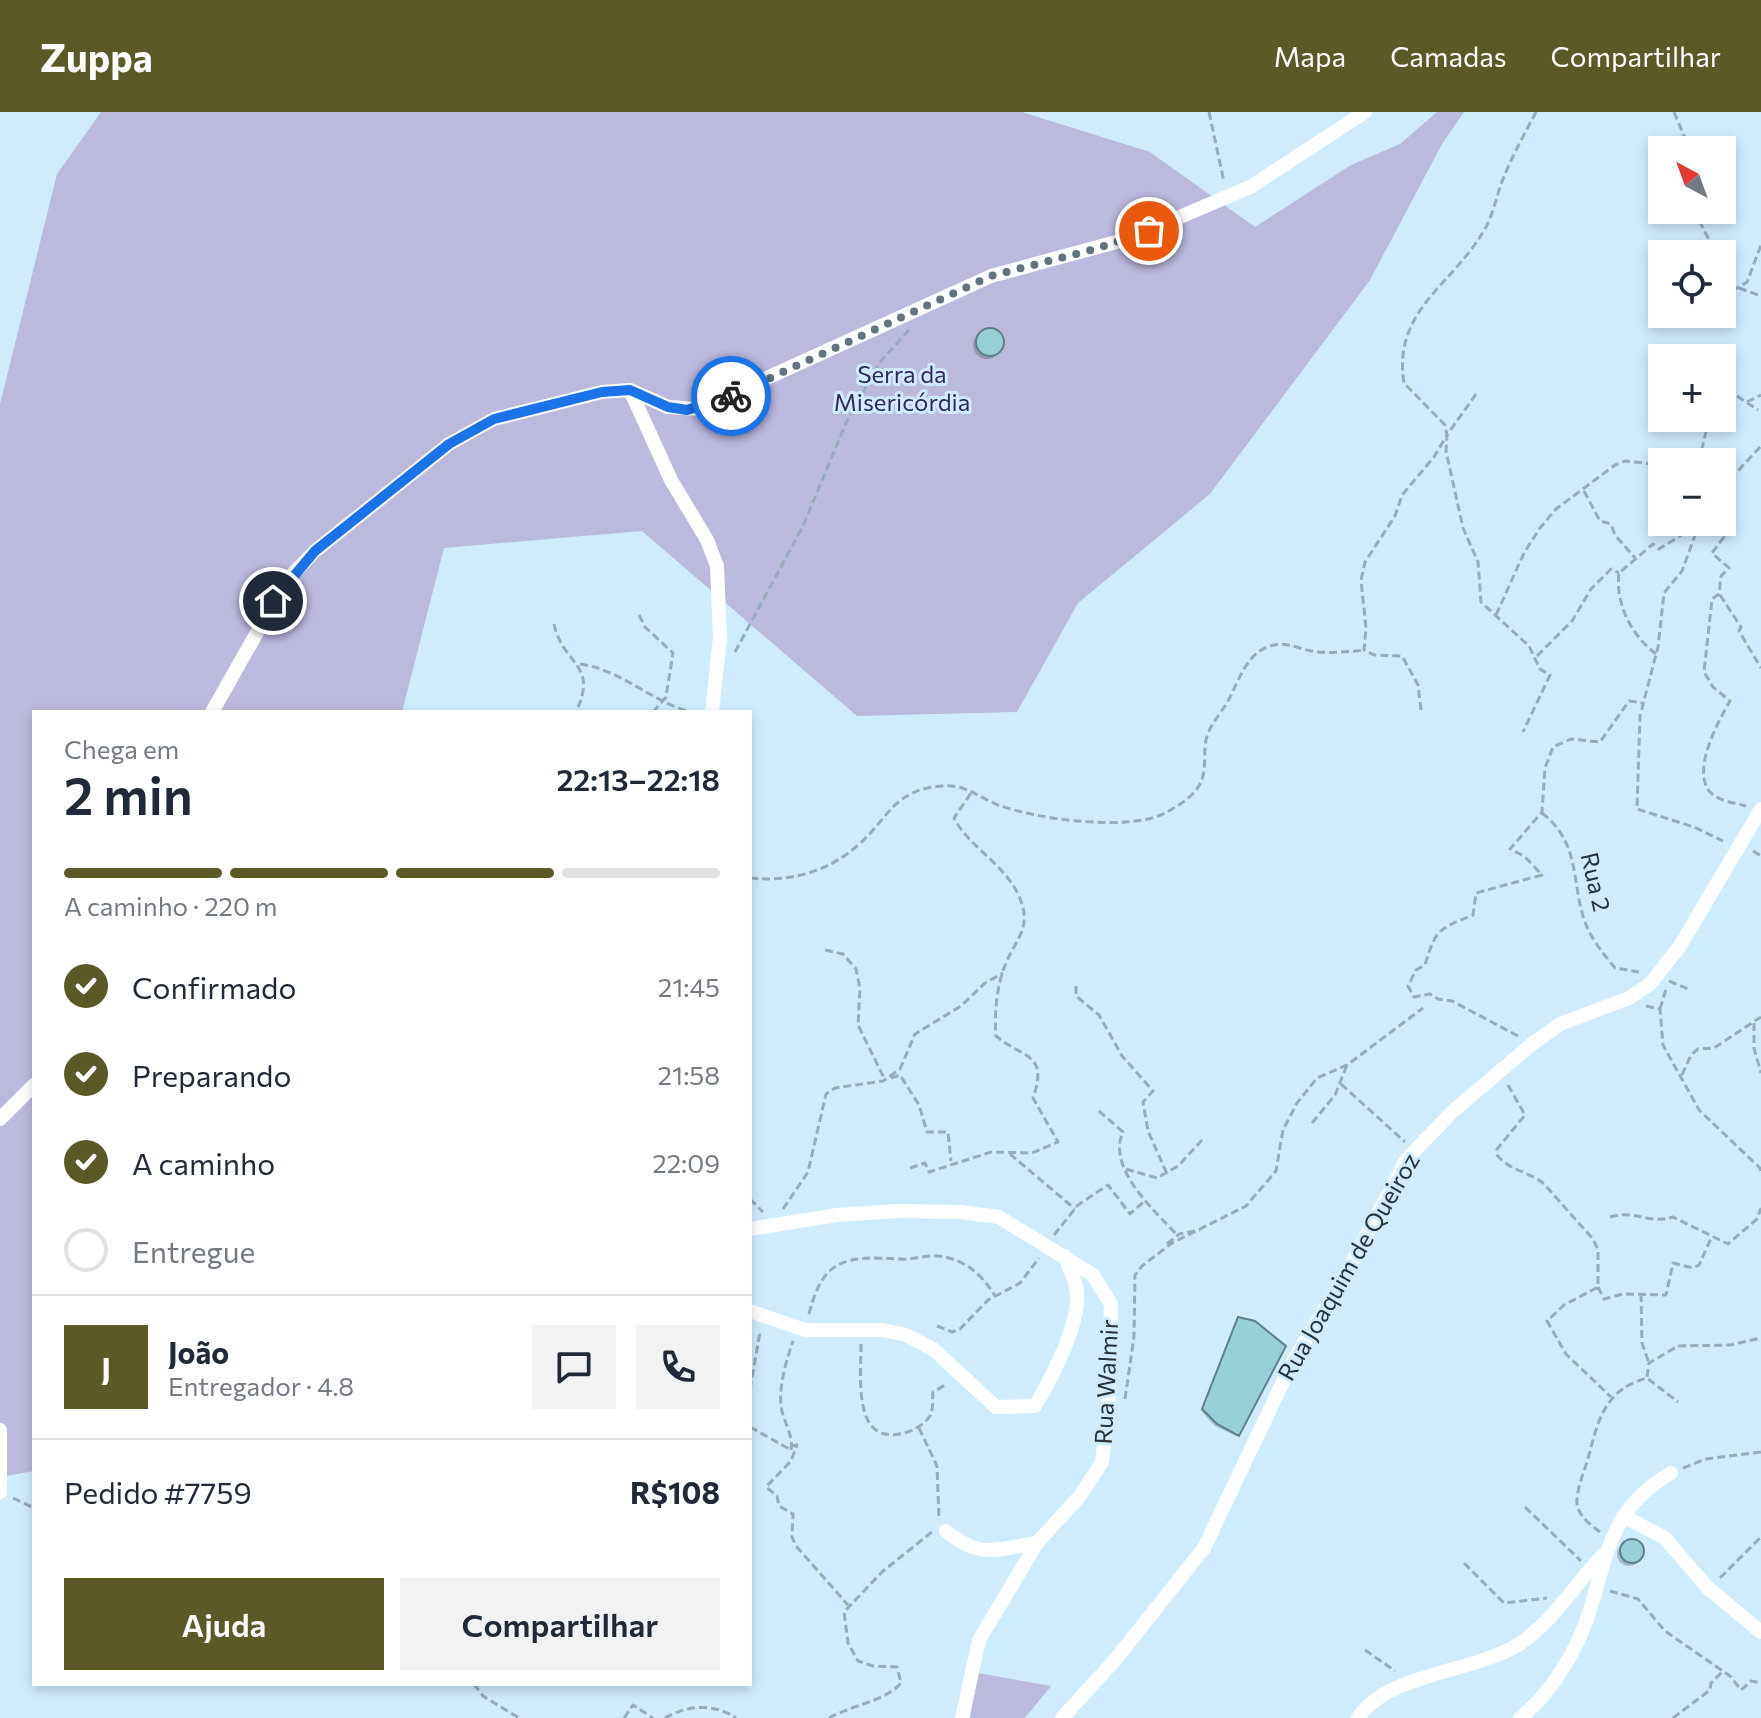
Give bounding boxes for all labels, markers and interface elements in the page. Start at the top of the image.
text: Zuppa [40,33,153,80]
text: Mapa [1274,39,1346,73]
text: Camadas [1390,39,1507,73]
text: Compartilhar [1551,39,1721,73]
north arrow [1648,136,1736,224]
map controls [1648,136,1736,536]
pin [1115,197,1183,265]
icon: bag [1127,209,1171,253]
button: locate [1648,240,1736,328]
button: + [1648,344,1736,432]
courier [691,356,771,436]
park label: Serra da Misericórdia [834,359,970,416]
icon: bike [709,374,753,418]
button: − [1648,448,1736,536]
pin [239,567,307,635]
icon: home [251,579,295,623]
text: Chega em [64,733,179,764]
text: 22:13–22:18 [556,760,720,797]
text: 2 min [64,762,193,826]
street label: Rua 2 [1576,849,1617,914]
text: A caminho · 220 m [64,890,278,921]
icon: check [64,964,108,1008]
text: Confirmado [132,968,296,1005]
text: 21:45 [658,971,720,1002]
icon: check [64,1052,108,1096]
text: Preparando [132,1056,291,1093]
text: 21:58 [658,1059,720,1090]
icon: check [64,1140,108,1184]
text: A caminho [132,1144,275,1181]
text: 22:09 [652,1147,720,1178]
street label: Rua Joaquim de Queiroz [1271,1147,1425,1385]
text: Entregue [132,1232,255,1269]
street label: Rua Walmir [1088,1318,1123,1445]
button: chat [532,1325,616,1409]
button: phone [636,1325,720,1409]
text: João [168,1333,229,1370]
text: J [101,1349,111,1386]
text: Entregador · 4.8 [168,1370,354,1401]
text: Pedido #7759 [64,1473,252,1510]
text: R$108 [630,1473,720,1510]
button: Ajuda [64,1578,384,1670]
button: Compartilhar [400,1578,720,1670]

